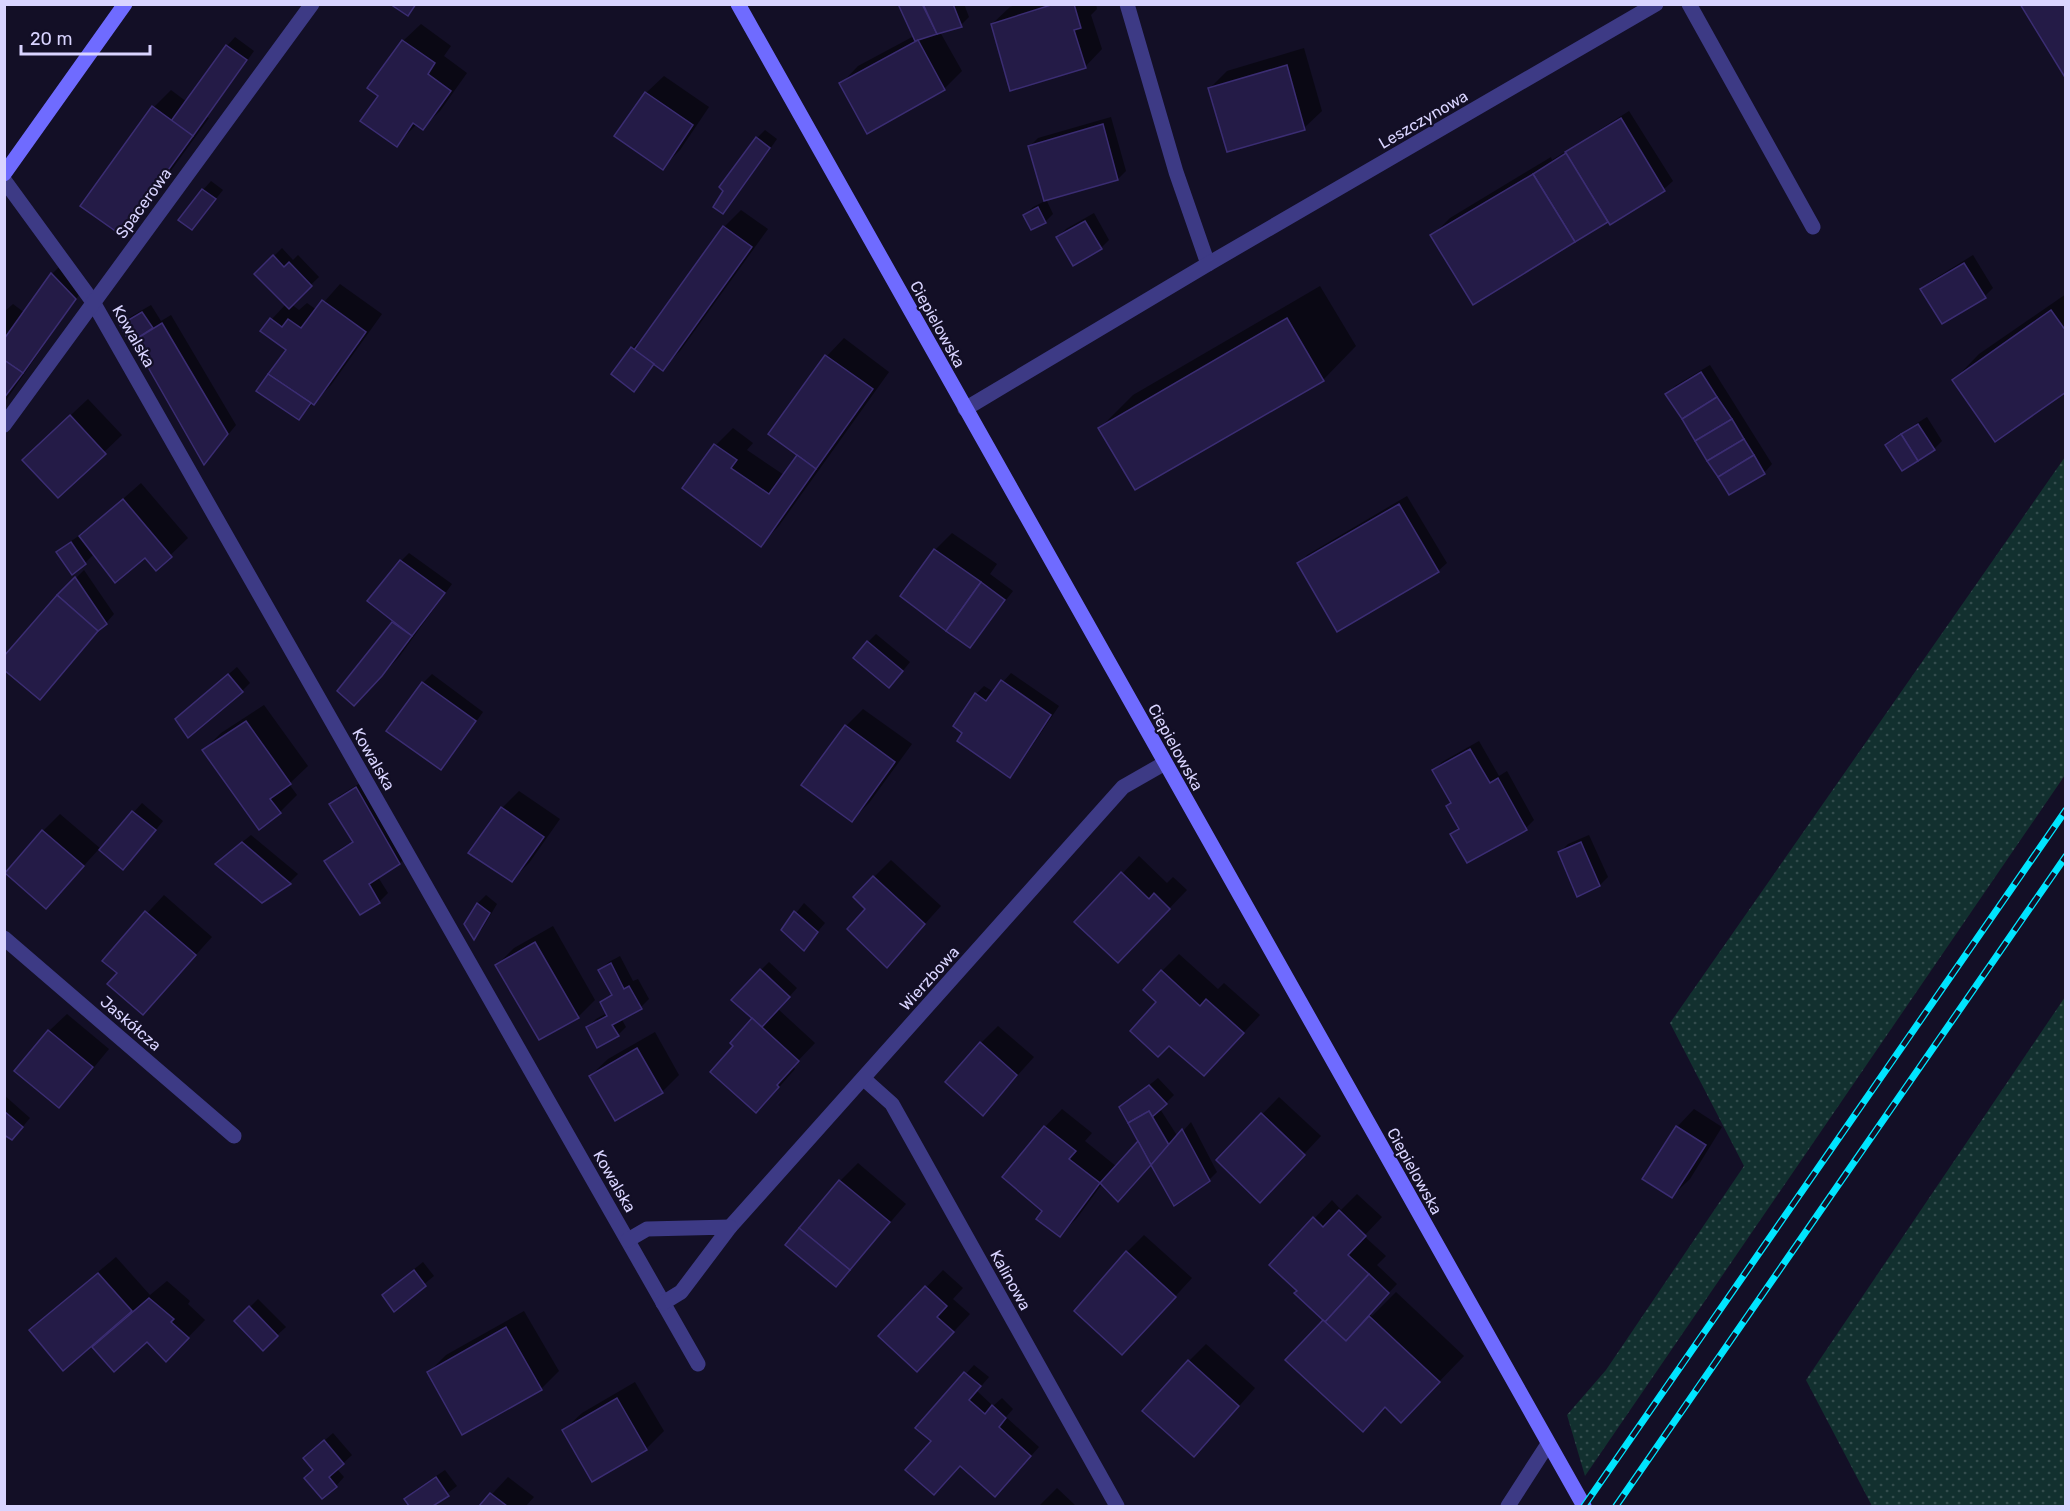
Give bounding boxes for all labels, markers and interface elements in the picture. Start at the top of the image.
scale bar [21,18,150,56]
text: 20 m [30,28,72,50]
street label: Leszczynowa [1375,86,1471,153]
street label: Spacerowa [111,164,175,242]
street label: Ciepielowska [906,277,969,371]
street label: Kowalska [108,302,159,371]
street label: Ciepielowska [1144,700,1207,794]
street label: Kowalska [348,725,399,794]
street label: Wierzbowa [896,942,963,1014]
street label: Jaskółcza [96,992,165,1055]
street label: Ciepielowska [1383,1124,1446,1218]
street label: Kowalska [589,1147,640,1216]
street label: Kalinowa [986,1247,1035,1314]

